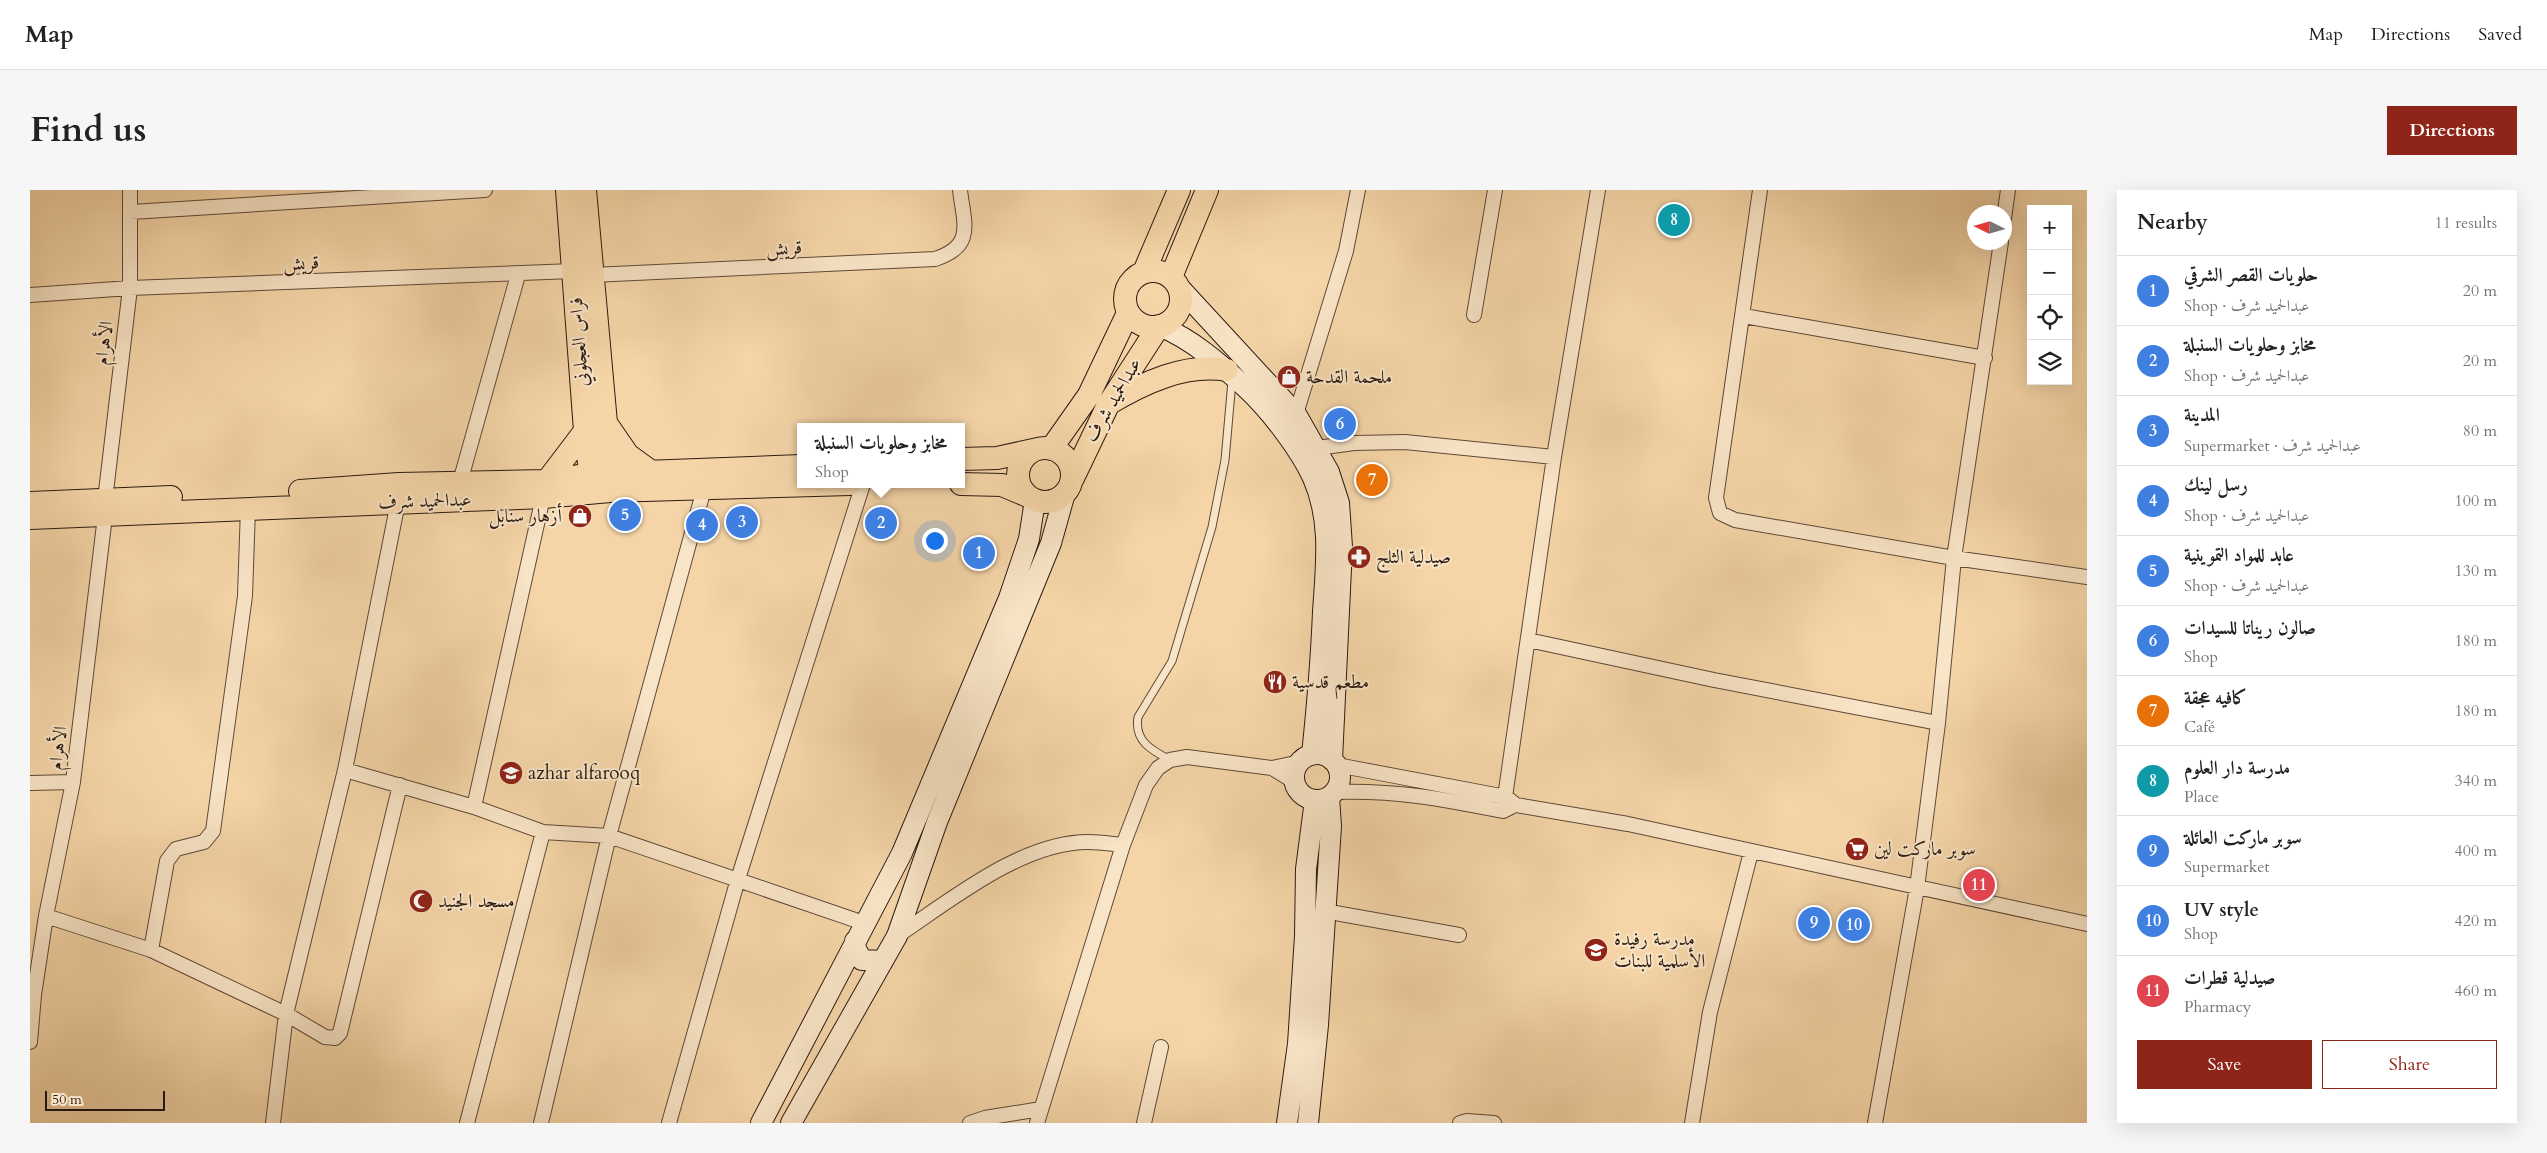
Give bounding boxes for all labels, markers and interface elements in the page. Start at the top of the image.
text: Map [25,18,74,51]
text: Map [2309,22,2343,47]
text: Directions [2371,22,2450,47]
text: Saved [2478,22,2522,47]
text: Find us [30,106,146,154]
button: Directions [2387,106,2517,155]
pin: 8 [1658,201,1690,239]
north arrow [1967,205,2012,250]
map controls [2027,205,2072,385]
button: + [2027,205,2072,250]
text: Nearby [2137,208,2208,237]
text: 11 results [2435,212,2497,234]
street label: قريش [765,234,803,262]
street label: قريش [282,249,320,277]
button: − [2027,250,2072,295]
text: حلويات القصر الشرقي [2184,262,2318,288]
text: 1 [2149,280,2157,302]
text: 20 m [2463,280,2497,302]
button: locate [2027,295,2072,340]
text: Shop · عبدالحميد شرف [2184,295,2309,317]
street label: فراس العجلوني [563,296,597,388]
street label: الأهرام [87,319,123,367]
text: مخابز وحلويات السنبلة [2184,332,2316,358]
button: layers [2027,340,2072,385]
text: 2 [2149,350,2157,372]
text: 20 m [2463,350,2497,372]
street label: عبدالحميد شرف [1078,353,1148,447]
shop icon: ملحمة القدحة [1276,364,1302,390]
place label: ملحمة القدحة [1306,364,1392,390]
text: Shop · عبدالحميد شرف [2184,365,2309,387]
text: المدينة [2184,402,2220,428]
pin: 6 [1324,405,1356,443]
text: 3 [2149,420,2157,442]
text: 80 m [2463,420,2497,442]
popup [797,423,965,488]
text: مخابز وحلويات السنبلة [815,430,947,456]
text: Supermarket · عبدالحميد شرف [2184,435,2361,457]
text: Shop [815,461,849,483]
pin: 7 [1356,461,1388,499]
text: رسل لينك [2184,472,2248,498]
street label: عبدالحميد شرف [378,486,472,516]
text: 4 [2149,490,2157,512]
text: 100 m [2455,490,2497,512]
pin: 5 [609,496,641,534]
place label: أزهار سنابل [489,503,563,529]
shop icon: أزهار سنابل [567,503,593,529]
pin: 3 [726,503,758,541]
pin: 2 [865,504,897,542]
text: Shop · عبدالحميد شرف [2184,505,2309,527]
pin: 4 [686,506,718,544]
your location [922,528,948,554]
pin: 1 [963,534,995,572]
text: عابد للمواد التموينية [2184,542,2294,568]
pharmacy icon: صيدلية الثلج [1346,544,1372,570]
place label: صيدلية الثلج [1376,544,1451,574]
text: 5 [2149,560,2157,582]
text: 130 m [2455,560,2497,582]
text: Shop · عبدالحميد شرف [2184,575,2309,597]
text: صالون ريناتا للسيدات [2184,615,2316,641]
text: 6 [2149,630,2157,652]
text: 180 m [2455,630,2497,652]
text: Shop [2184,646,2218,668]
restaurant icon: مطعم قدسية [1262,669,1288,695]
place label: مطعم قدسية [1292,669,1369,700]
text: كافيه عجقة [2184,685,2247,711]
text: 7 [2149,700,2157,722]
text: 180 m [2455,700,2497,722]
text: Café [2184,716,2215,738]
street label: الأهرام [41,724,77,772]
text: مدرسة دار العلوم [2184,755,2290,781]
school or university icon: azhar alfarooq [498,760,524,786]
place label: azhar alfarooq [528,760,641,786]
text: 8 [2149,770,2157,792]
text: 340 m [2455,770,2497,792]
text: Place [2184,786,2219,808]
text: سوبر ماركت العائلة [2184,825,2302,851]
supermarket icon: سوبر ماركت لين [1844,836,1870,862]
place label: سوبر ماركت لين [1874,836,1976,862]
text: 9 [2149,840,2157,862]
text: 400 m [2455,840,2497,862]
text: Supermarket [2184,856,2270,878]
pin: 11 [1963,866,1995,904]
mosque icon: مسجد الجنيد [408,888,434,914]
place label: مسجد الجنيد [438,888,515,914]
text: UV style [2184,897,2259,923]
pin: 9 [1798,904,1830,942]
pin: 10 [1838,906,1870,944]
text: 10 [2145,910,2161,932]
text: 420 m [2455,910,2497,932]
text: Shop [2184,923,2218,945]
place label: مدرسة رفيدة الأسلمية للبنات [1614,926,1705,974]
school or university icon: مدرسة رفيدة الأسلمية للبنات [1583,937,1609,963]
text: صيدلية قطرات [2184,965,2275,991]
text: 11 [2145,980,2161,1002]
text: 460 m [2455,980,2497,1002]
text: Pharmacy [2184,996,2251,1018]
button: Save [2137,1040,2312,1089]
button: Share [2322,1040,2497,1089]
scale bar [45,1088,165,1111]
text: 50 m [52,1090,82,1109]

